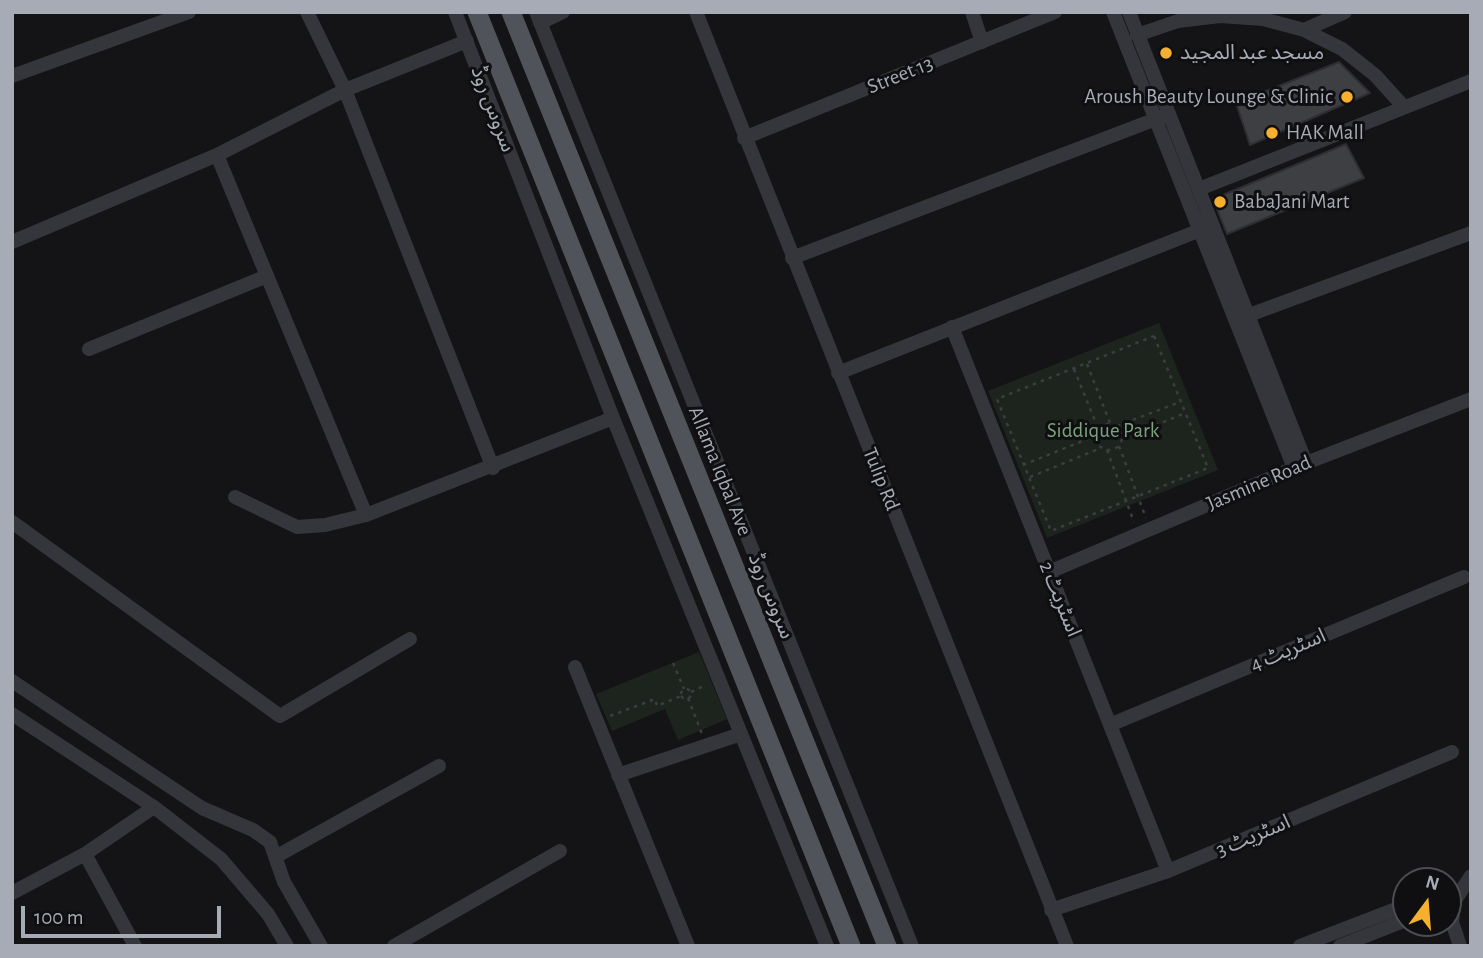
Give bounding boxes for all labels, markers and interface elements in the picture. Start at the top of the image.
place label: مسجد عبد المجید [1180,40,1324,66]
marker: مسجد عبد المجید [1158,45,1174,61]
street label: Street 13 [863,50,937,100]
street label: سروس روڈ [465,62,521,156]
place label: Aroush Beauty Lounge & Clinic [1084,84,1333,110]
marker: Aroush Beauty Lounge & Clinic [1339,89,1355,105]
place label: HAK Mall [1286,120,1364,146]
marker: HAK Mall [1264,125,1280,141]
place label: BabaJani Mart [1234,189,1349,215]
marker: BabaJani Mart [1212,194,1228,210]
street label: Allama Iqbal Ave [683,403,757,539]
park label: Siddique Park [1047,418,1159,444]
street label: Tulip Rd [857,444,905,514]
street label: Jasmine Road [1203,450,1315,516]
street label: سروس روڈ [742,549,800,643]
street label: اسٹریٹ 2 [1033,558,1087,640]
street label: اسٹریٹ 4 [1246,623,1330,677]
street label: اسٹریٹ 3 [1212,809,1294,863]
north arrow [1392,867,1462,937]
text: N [1423,872,1441,894]
scale bar [24,892,224,936]
text: 100 m [34,907,84,928]

